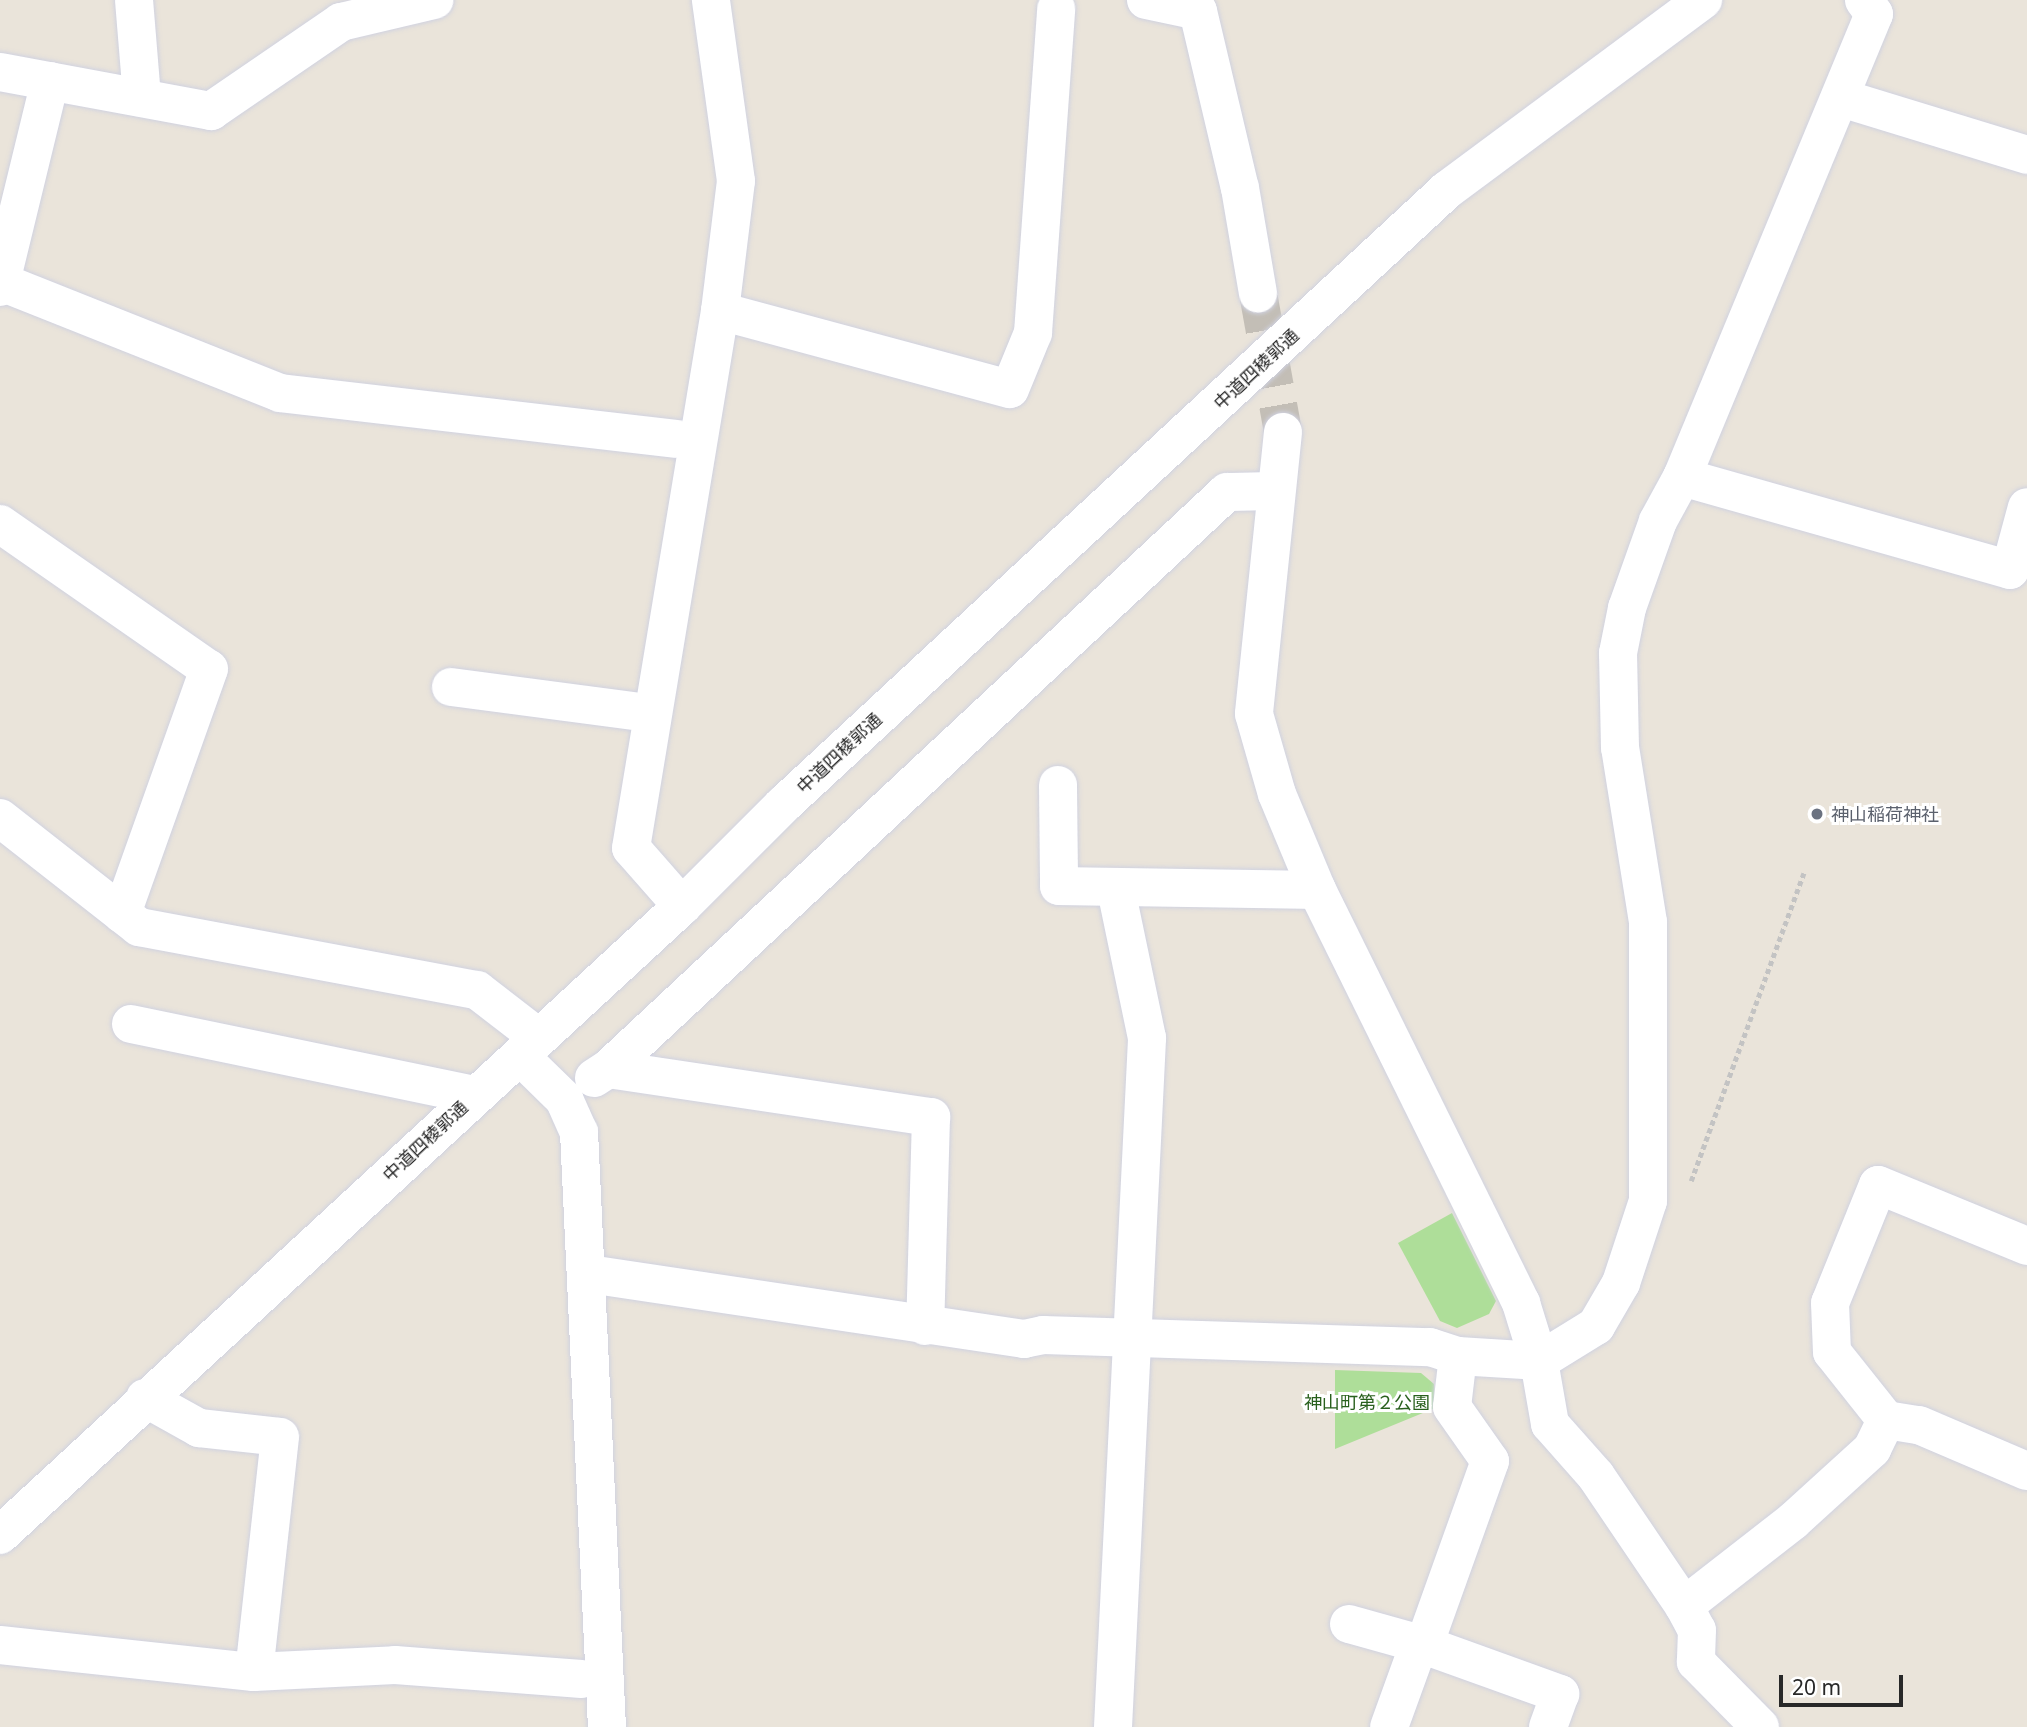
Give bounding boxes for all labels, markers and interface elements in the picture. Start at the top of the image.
street label: 中道四稜郭通 [1209,324,1303,414]
street label: 中道四稜郭通 [792,708,886,798]
place label: 神山稲荷神社 [1831,803,1939,825]
marker: 神山稲荷神社 [1809,806,1825,822]
street label: 中道四稜郭通 [378,1096,472,1186]
park label: 神山町第２公園 [1304,1391,1430,1413]
scale bar [1782,1660,1906,1704]
text: 20 m [1792,1673,1841,1701]

